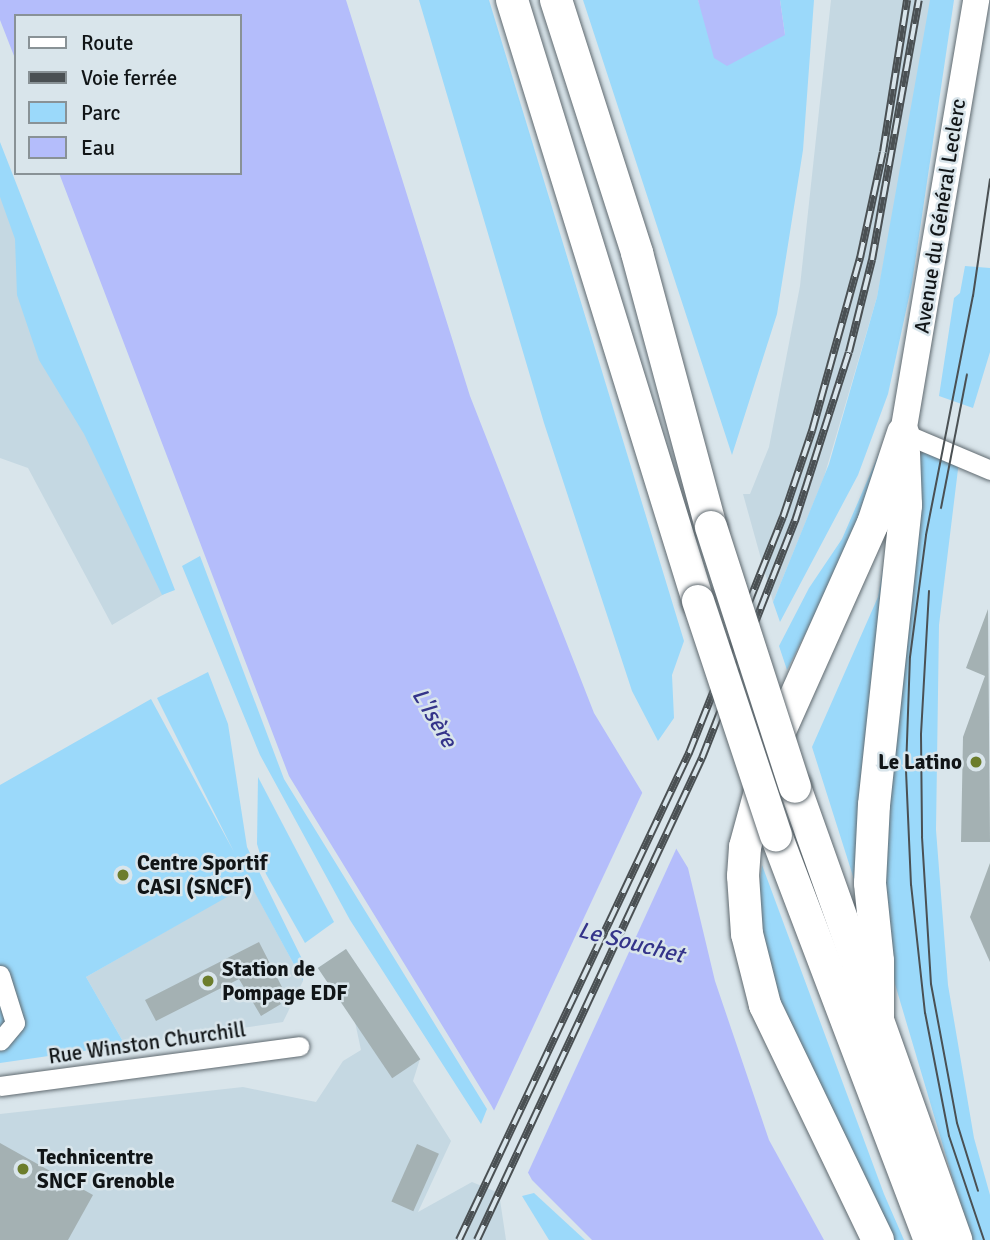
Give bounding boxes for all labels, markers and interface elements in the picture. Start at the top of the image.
legend [14,14,242,175]
text: Route [81,30,133,56]
text: Voie ferrée [81,65,177,91]
street label: Avenue du Général Leclerc [909,97,971,335]
text: Parc [81,100,120,126]
text: Eau [81,135,115,161]
water label: L'Isère [406,683,462,753]
place label: Le Latino [878,749,962,775]
marker: Le Latino [968,754,984,770]
place label: Centre Sportif CASI (SNCF) [137,850,267,900]
marker: Centre Sportif CASI (SNCF) [115,867,131,883]
water label: Le Souchet [575,917,687,969]
place label: Station de Pompage EDF [222,956,347,1006]
marker: Station de Pompage EDF [200,973,216,989]
street label: Rue Winston Churchill [47,1017,247,1069]
place label: Technicentre SNCF Grenoble [37,1144,175,1194]
marker: Technicentre SNCF Grenoble [15,1161,31,1177]

